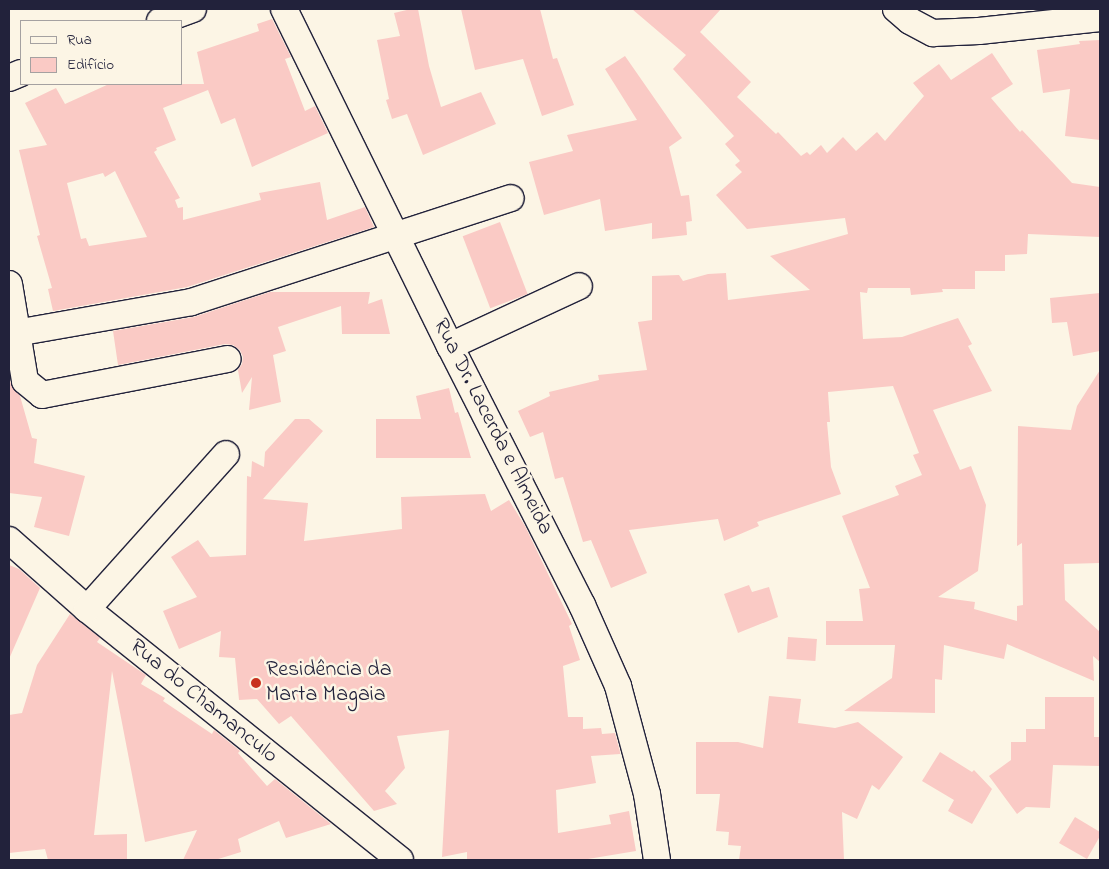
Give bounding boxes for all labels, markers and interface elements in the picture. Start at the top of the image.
legend [20,20,182,85]
text: Rua [67,29,92,51]
text: Edifício [67,54,114,76]
street label: Rua Dr. Lacerda e Almeida [426,315,558,539]
street label: Rua do Chamanculo [124,634,282,770]
place label: Residência da Marta Magaia [266,657,392,708]
marker: Residência da Marta Magaia [250,677,262,689]

